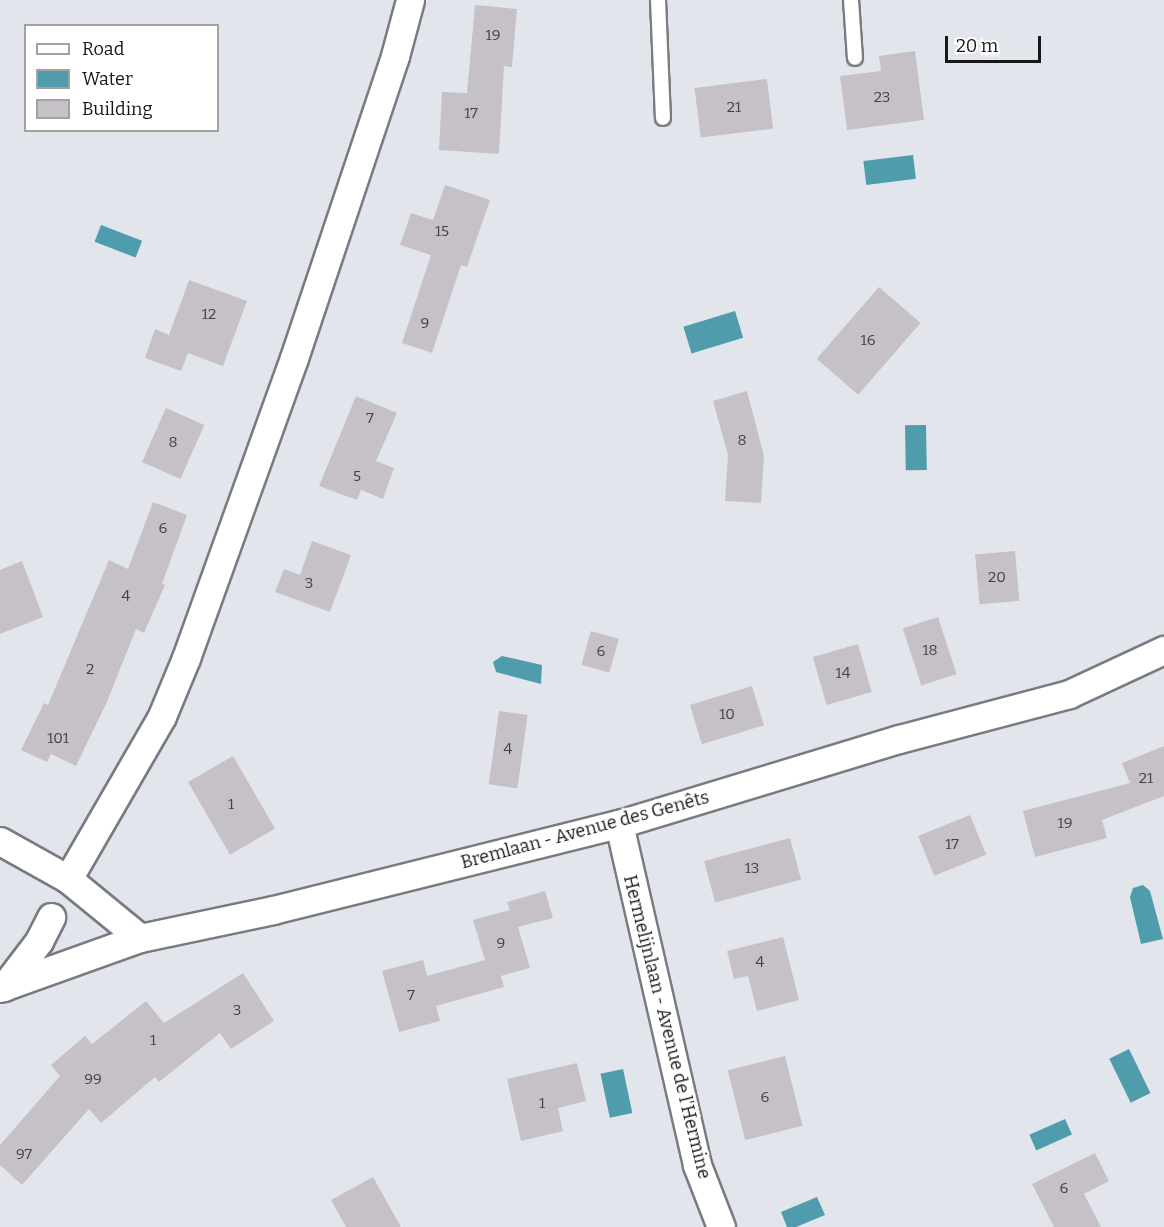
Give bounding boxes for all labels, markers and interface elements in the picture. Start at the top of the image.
legend [24,24,219,132]
scale bar [948,24,1044,62]
house number: 19 [486,27,500,45]
text: 20 m [956,35,998,57]
text: Road [82,38,124,60]
text: Water [82,68,133,90]
house number: 23 [874,89,890,107]
text: Building [82,98,153,120]
house number: 21 [727,99,741,117]
house number: 17 [464,105,478,123]
house number: 15 [435,223,449,241]
house number: 12 [202,306,216,324]
house number: 9 [421,315,429,333]
house number: 16 [861,332,875,350]
house number: 7 [366,410,374,428]
house number: 8 [737,432,747,450]
house number: 8 [168,434,178,452]
house number: 5 [353,468,361,486]
house number: 6 [159,520,167,538]
house number: 20 [988,569,1006,587]
house number: 3 [305,575,313,593]
house number: 4 [122,588,130,606]
house number: 18 [922,642,938,660]
house number: 6 [597,643,605,661]
house number: 2 [86,661,94,679]
house number: 14 [836,665,850,683]
house number: 10 [719,706,735,724]
house number: 101 [47,730,69,748]
house number: 4 [504,741,512,759]
house number: 21 [1139,770,1153,788]
street label: Bremlaan - Avenue des Genêts [458,786,712,874]
house number: 1 [228,796,234,814]
house number: 19 [1058,815,1072,833]
house number: 17 [945,836,959,854]
house number: 13 [745,860,759,878]
street label: Hermelijnlaan - Avenue de l'Hermine [619,873,715,1181]
house number: 9 [497,935,505,953]
house number: 4 [756,954,764,972]
house number: 7 [407,987,415,1005]
house number: 3 [233,1002,241,1020]
house number: 1 [150,1032,156,1050]
house number: 99 [84,1071,102,1089]
house number: 6 [761,1089,769,1107]
house number: 1 [539,1095,545,1113]
house number: 97 [16,1146,32,1164]
house number: 6 [1060,1180,1068,1198]

